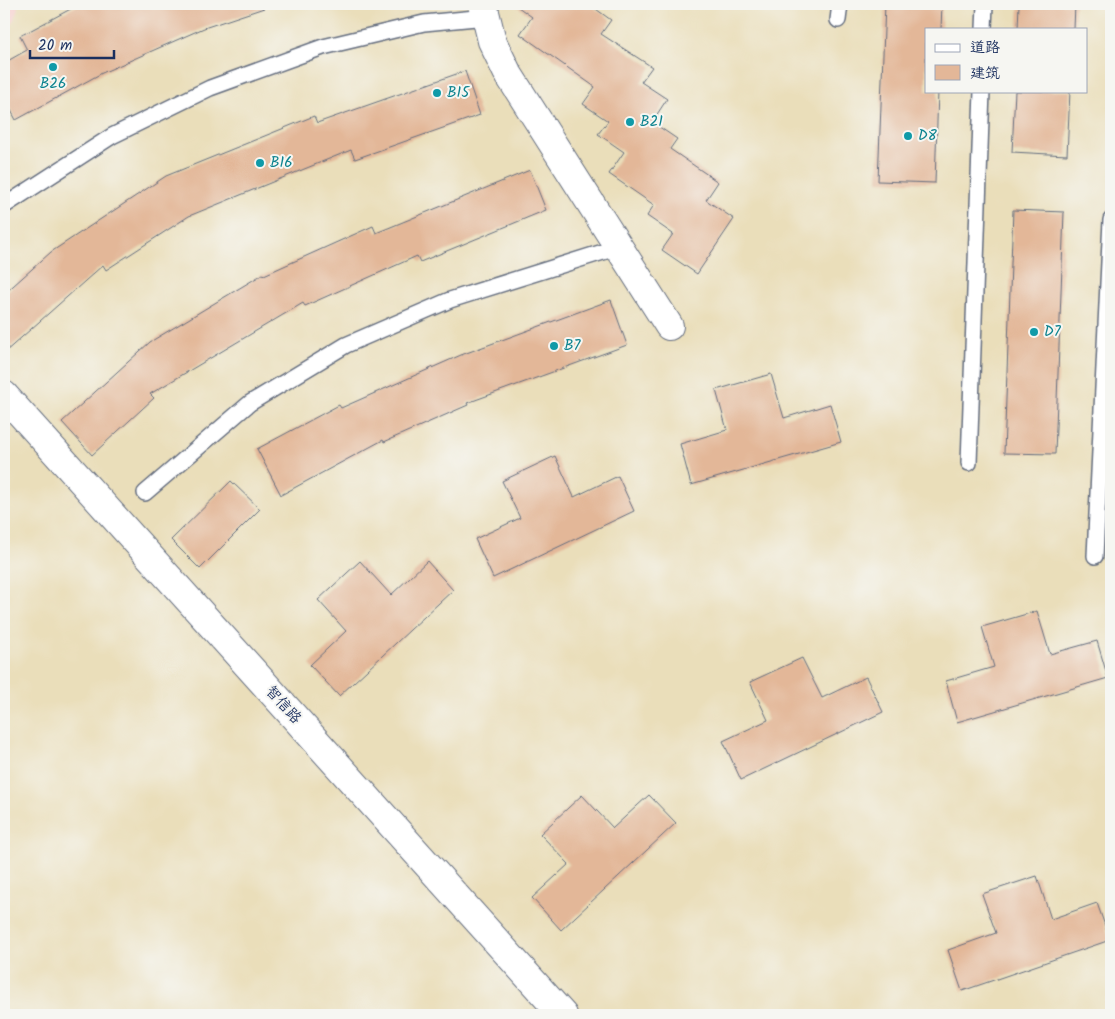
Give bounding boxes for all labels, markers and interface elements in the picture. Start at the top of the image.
scale bar [30,28,114,60]
legend [925,28,1088,92]
text: 20 m [38,34,72,58]
text: 道路 [970,36,1000,60]
marker: B26 [47,61,59,73]
text: 建筑 [970,62,1000,86]
place label: B26 [40,72,66,96]
place label: B15 [447,81,470,105]
marker: B15 [431,87,443,99]
place label: B21 [640,110,663,134]
marker: B21 [624,116,636,128]
place label: D8 [918,124,938,148]
marker: D8 [902,130,914,142]
place label: B16 [270,151,293,175]
marker: B16 [254,157,266,169]
place label: D7 [1044,320,1062,344]
marker: D7 [1028,326,1040,338]
place label: B7 [564,334,582,358]
marker: B7 [548,340,560,352]
street label: 智信路 [259,680,307,730]

